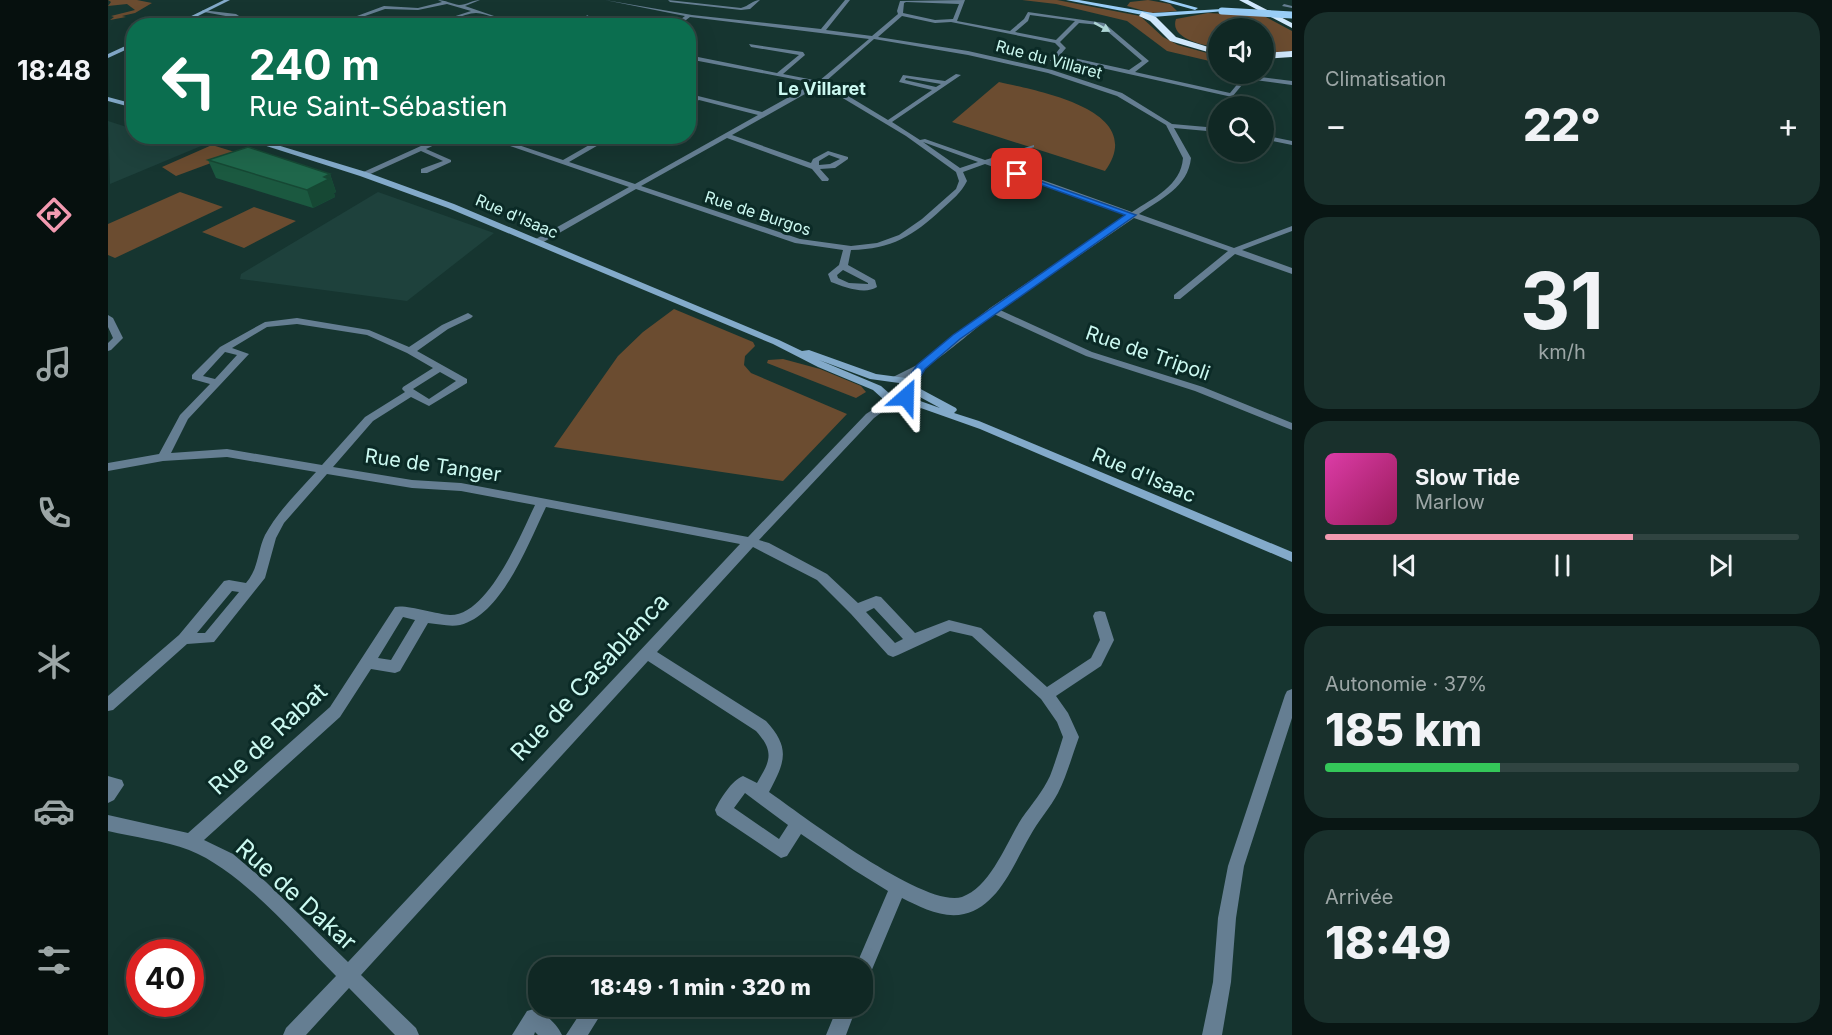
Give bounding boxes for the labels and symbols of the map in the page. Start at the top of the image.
one-way arrow [1094,22,1111,32]
street label: Rue du Villaret [994,35,1104,83]
district label: Le Villaret [778,78,866,99]
pin [991,148,1042,199]
street label: Rue de Burgos [702,186,814,240]
street label: Rue d'Isaac [473,190,561,242]
street label: Rue de Tripoli [1083,321,1213,385]
position arrow [874,365,938,429]
street label: Rue d'Isaac [1089,442,1199,508]
street label: Rue de Tanger [363,444,503,487]
street label: Rue de Casablanca [505,587,675,766]
street label: Rue de Rabat [203,676,333,801]
street label: Rue de Dakar [230,833,363,956]
speed limit sign: 40 [126,939,204,1017]

